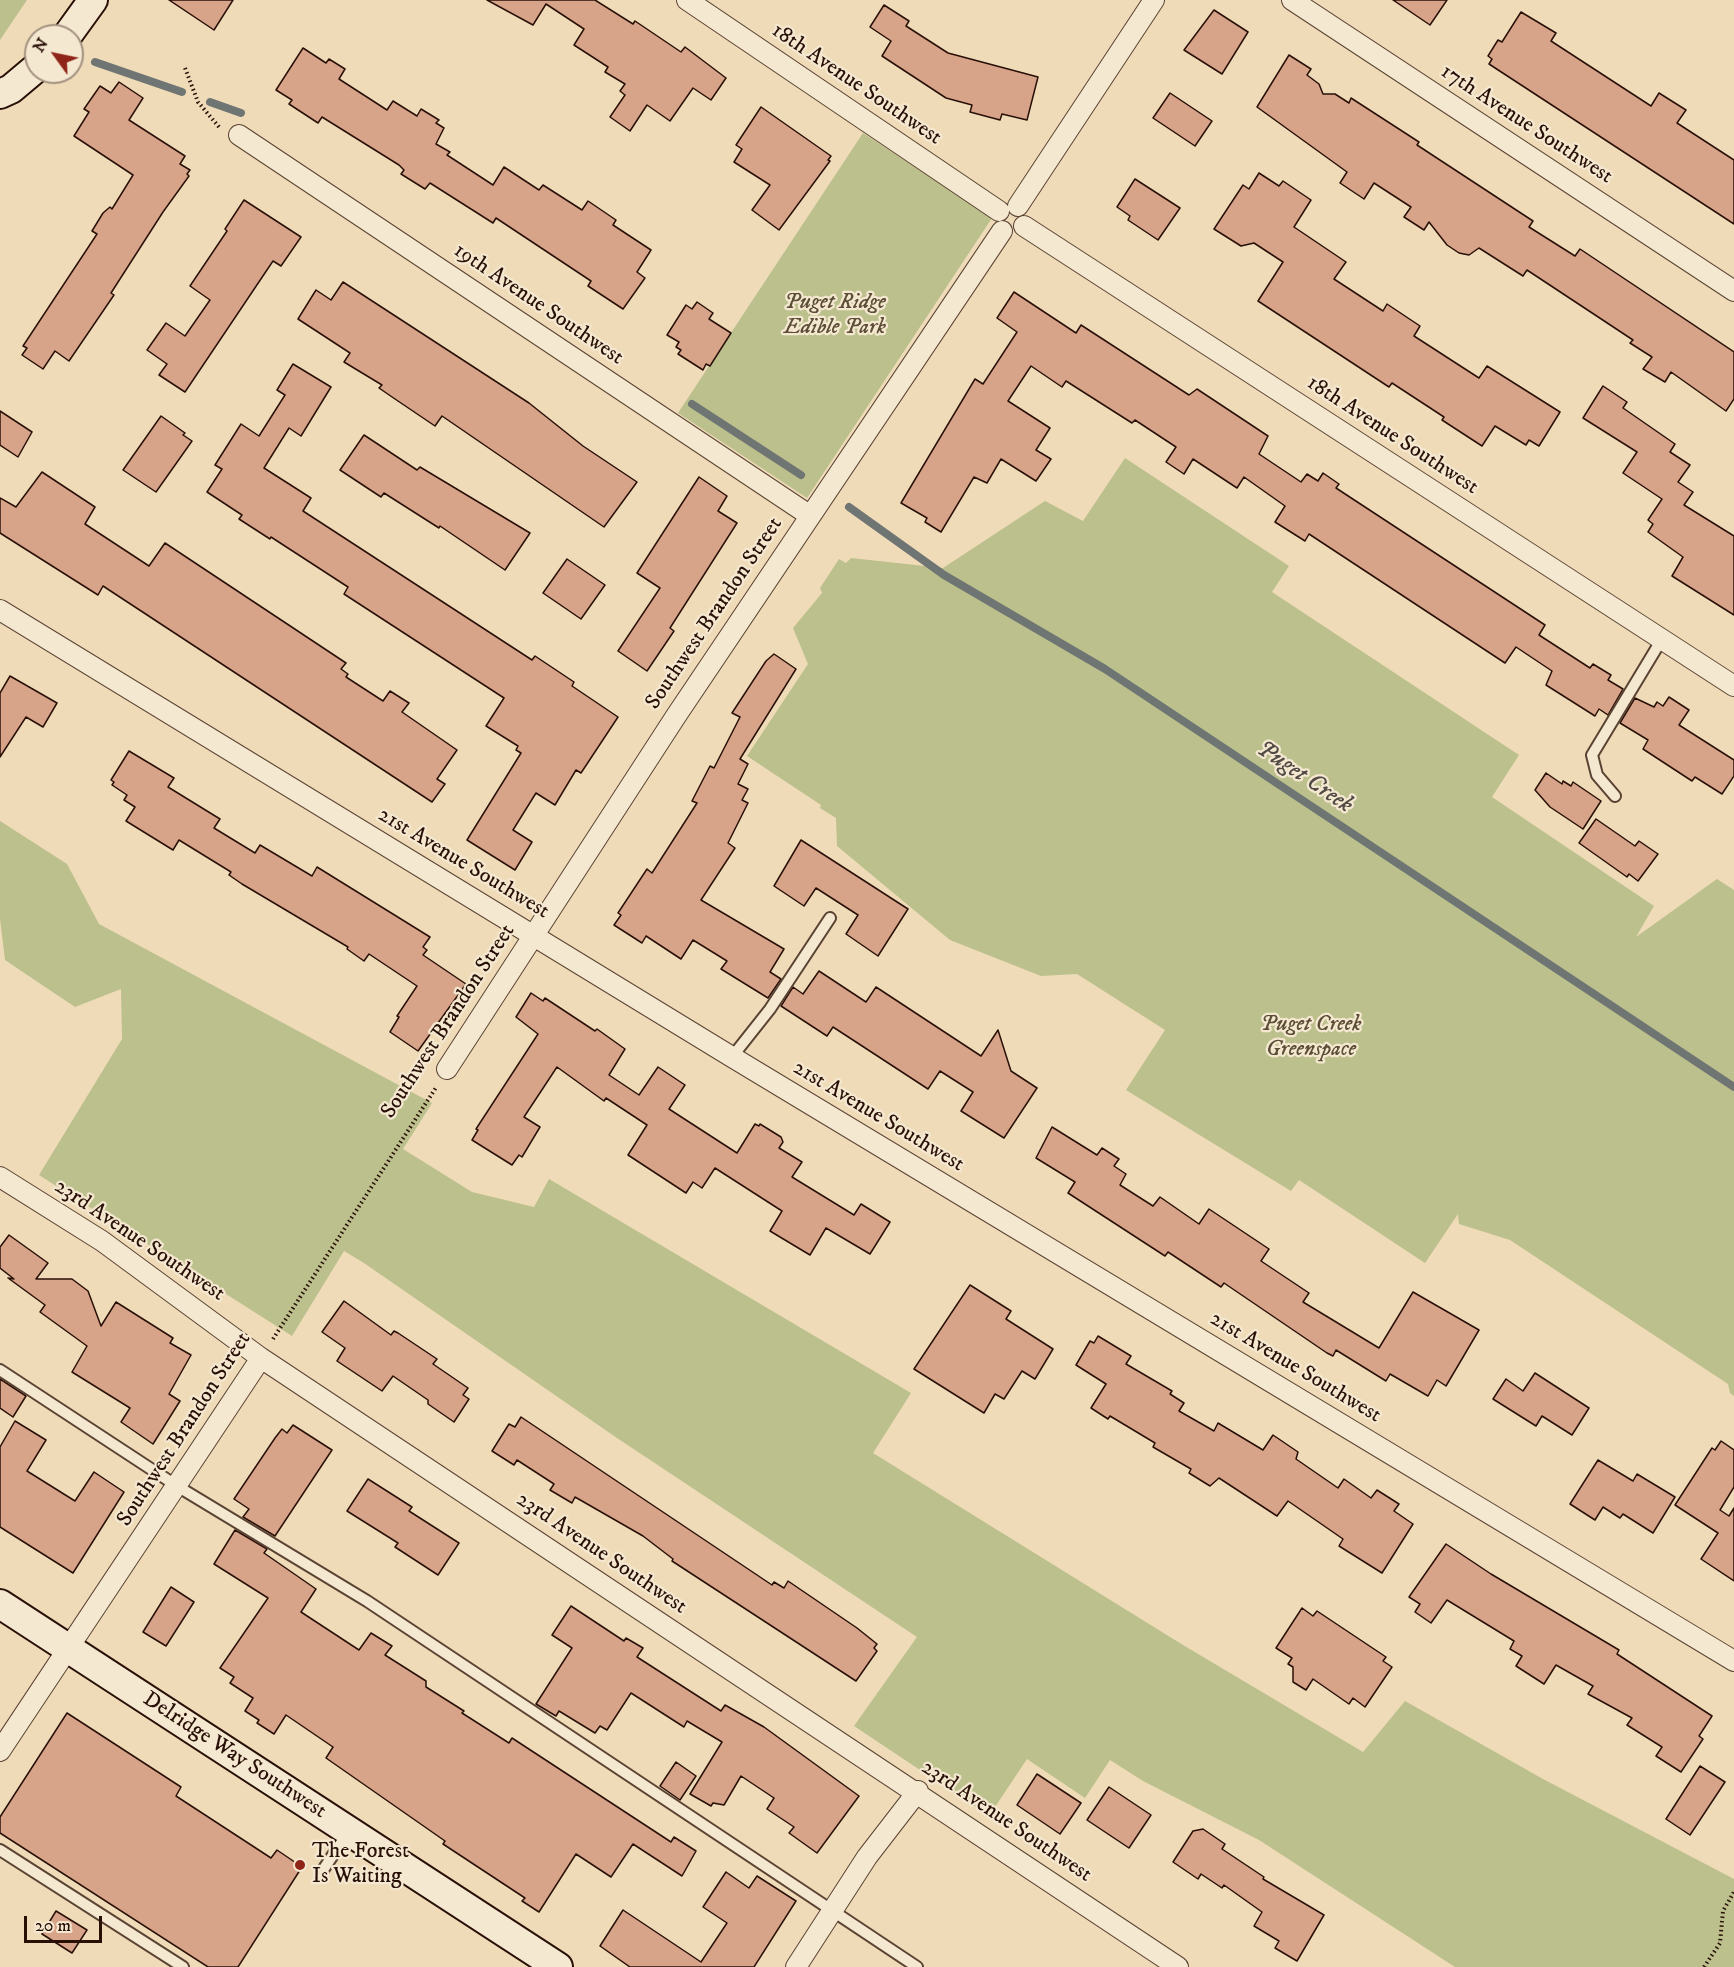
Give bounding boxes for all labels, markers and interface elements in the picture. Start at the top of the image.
street label: 18th Avenue Southwest [766,18,946,152]
north arrow [24,24,84,84]
text: N [29,34,53,56]
street label: 17th Avenue Southwest [1435,59,1617,191]
street label: 19th Avenue Southwest [448,238,628,372]
park label: Puget Ridge Edible Park [784,290,886,342]
street label: 18th Avenue Southwest [1301,371,1483,501]
street label: Southwest Brandon Street [641,513,789,715]
water label: Puget Creek [1250,735,1358,821]
street label: 21st Avenue Southwest [373,802,553,926]
street label: Southwest Brandon Street [376,920,522,1124]
park label: Puget Creek Greenspace [1261,1012,1361,1064]
street label: 21st Avenue Southwest [788,1055,968,1179]
street label: 23rd Avenue Southwest [49,1174,229,1308]
street label: 21st Avenue Southwest [1205,1306,1385,1430]
street label: Southwest Brandon Street [112,1328,258,1532]
street label: 23rd Avenue Southwest [511,1487,691,1621]
street label: Delridge Way Southwest [137,1687,331,1825]
street label: 23rd Avenue Southwest [916,1755,1096,1889]
place label: The Forest Is Waiting [312,1839,409,1891]
marker: The Forest Is Waiting [293,1858,307,1872]
scale bar [27,1904,105,1942]
text: 20 m [35,1915,71,1937]

